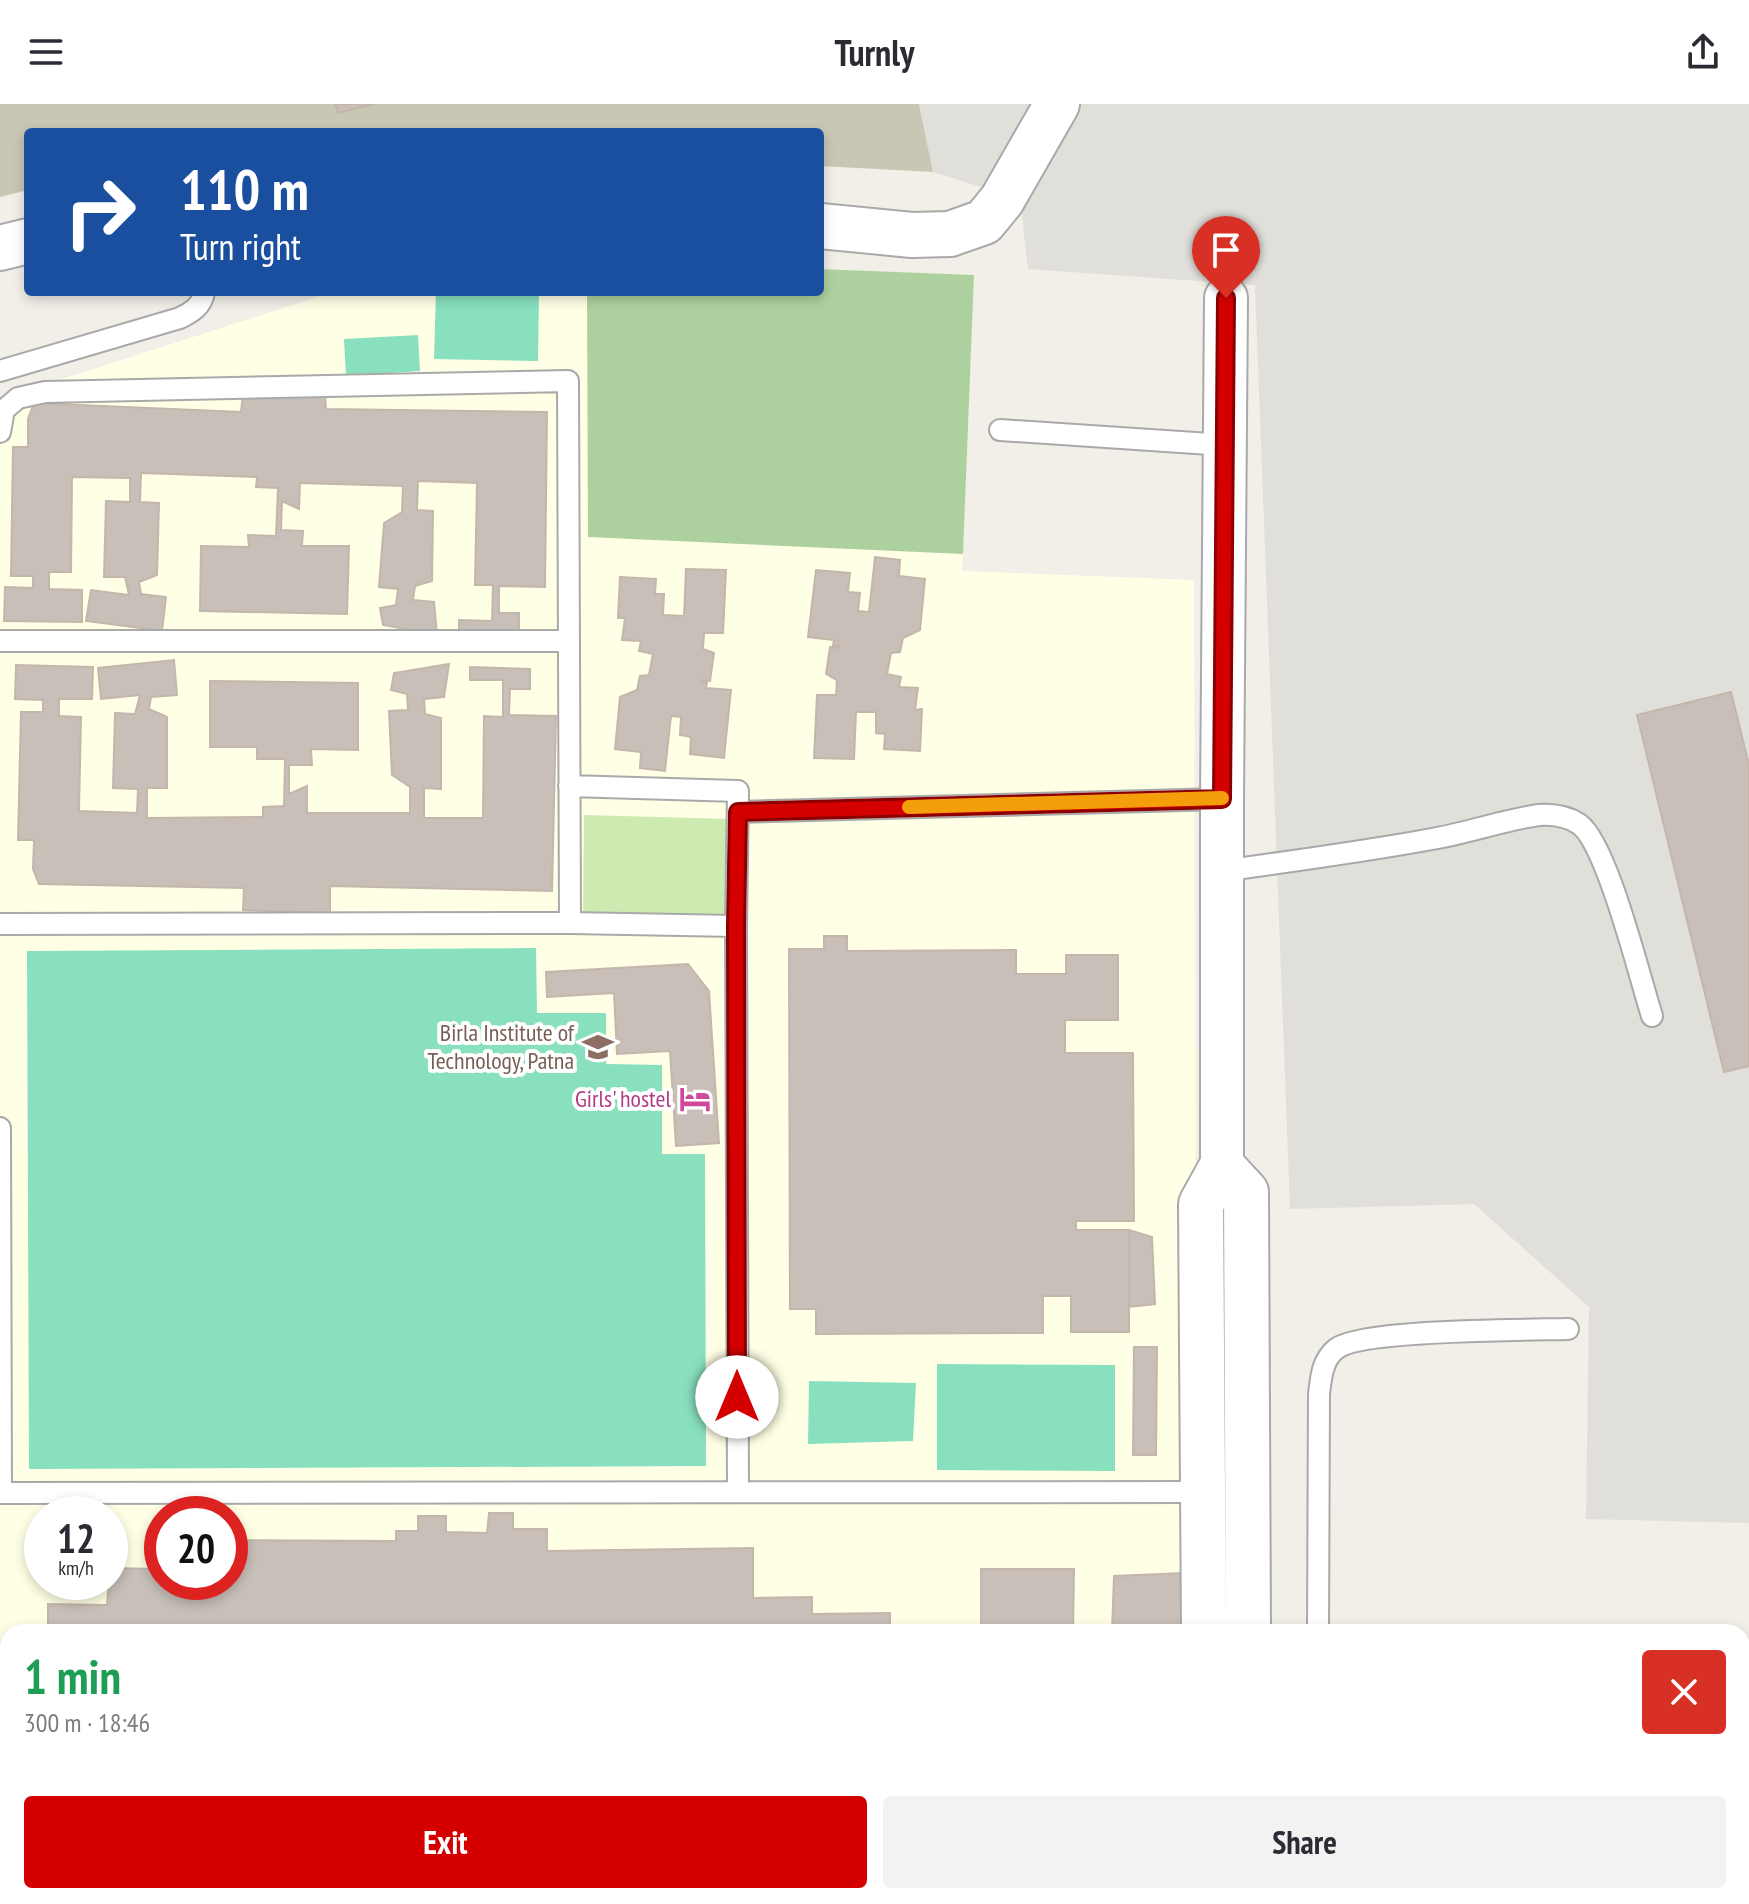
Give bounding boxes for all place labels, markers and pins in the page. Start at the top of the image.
pin [1192,216,1260,298]
place label: Birla Institute of Technology, Patna [428,1017,575,1076]
school or university icon: Birla Institute of Technology, Patna [581,1030,615,1064]
hotel icon: Girls' hostel [678,1082,712,1116]
place label: Girls' hostel [575,1083,671,1114]

